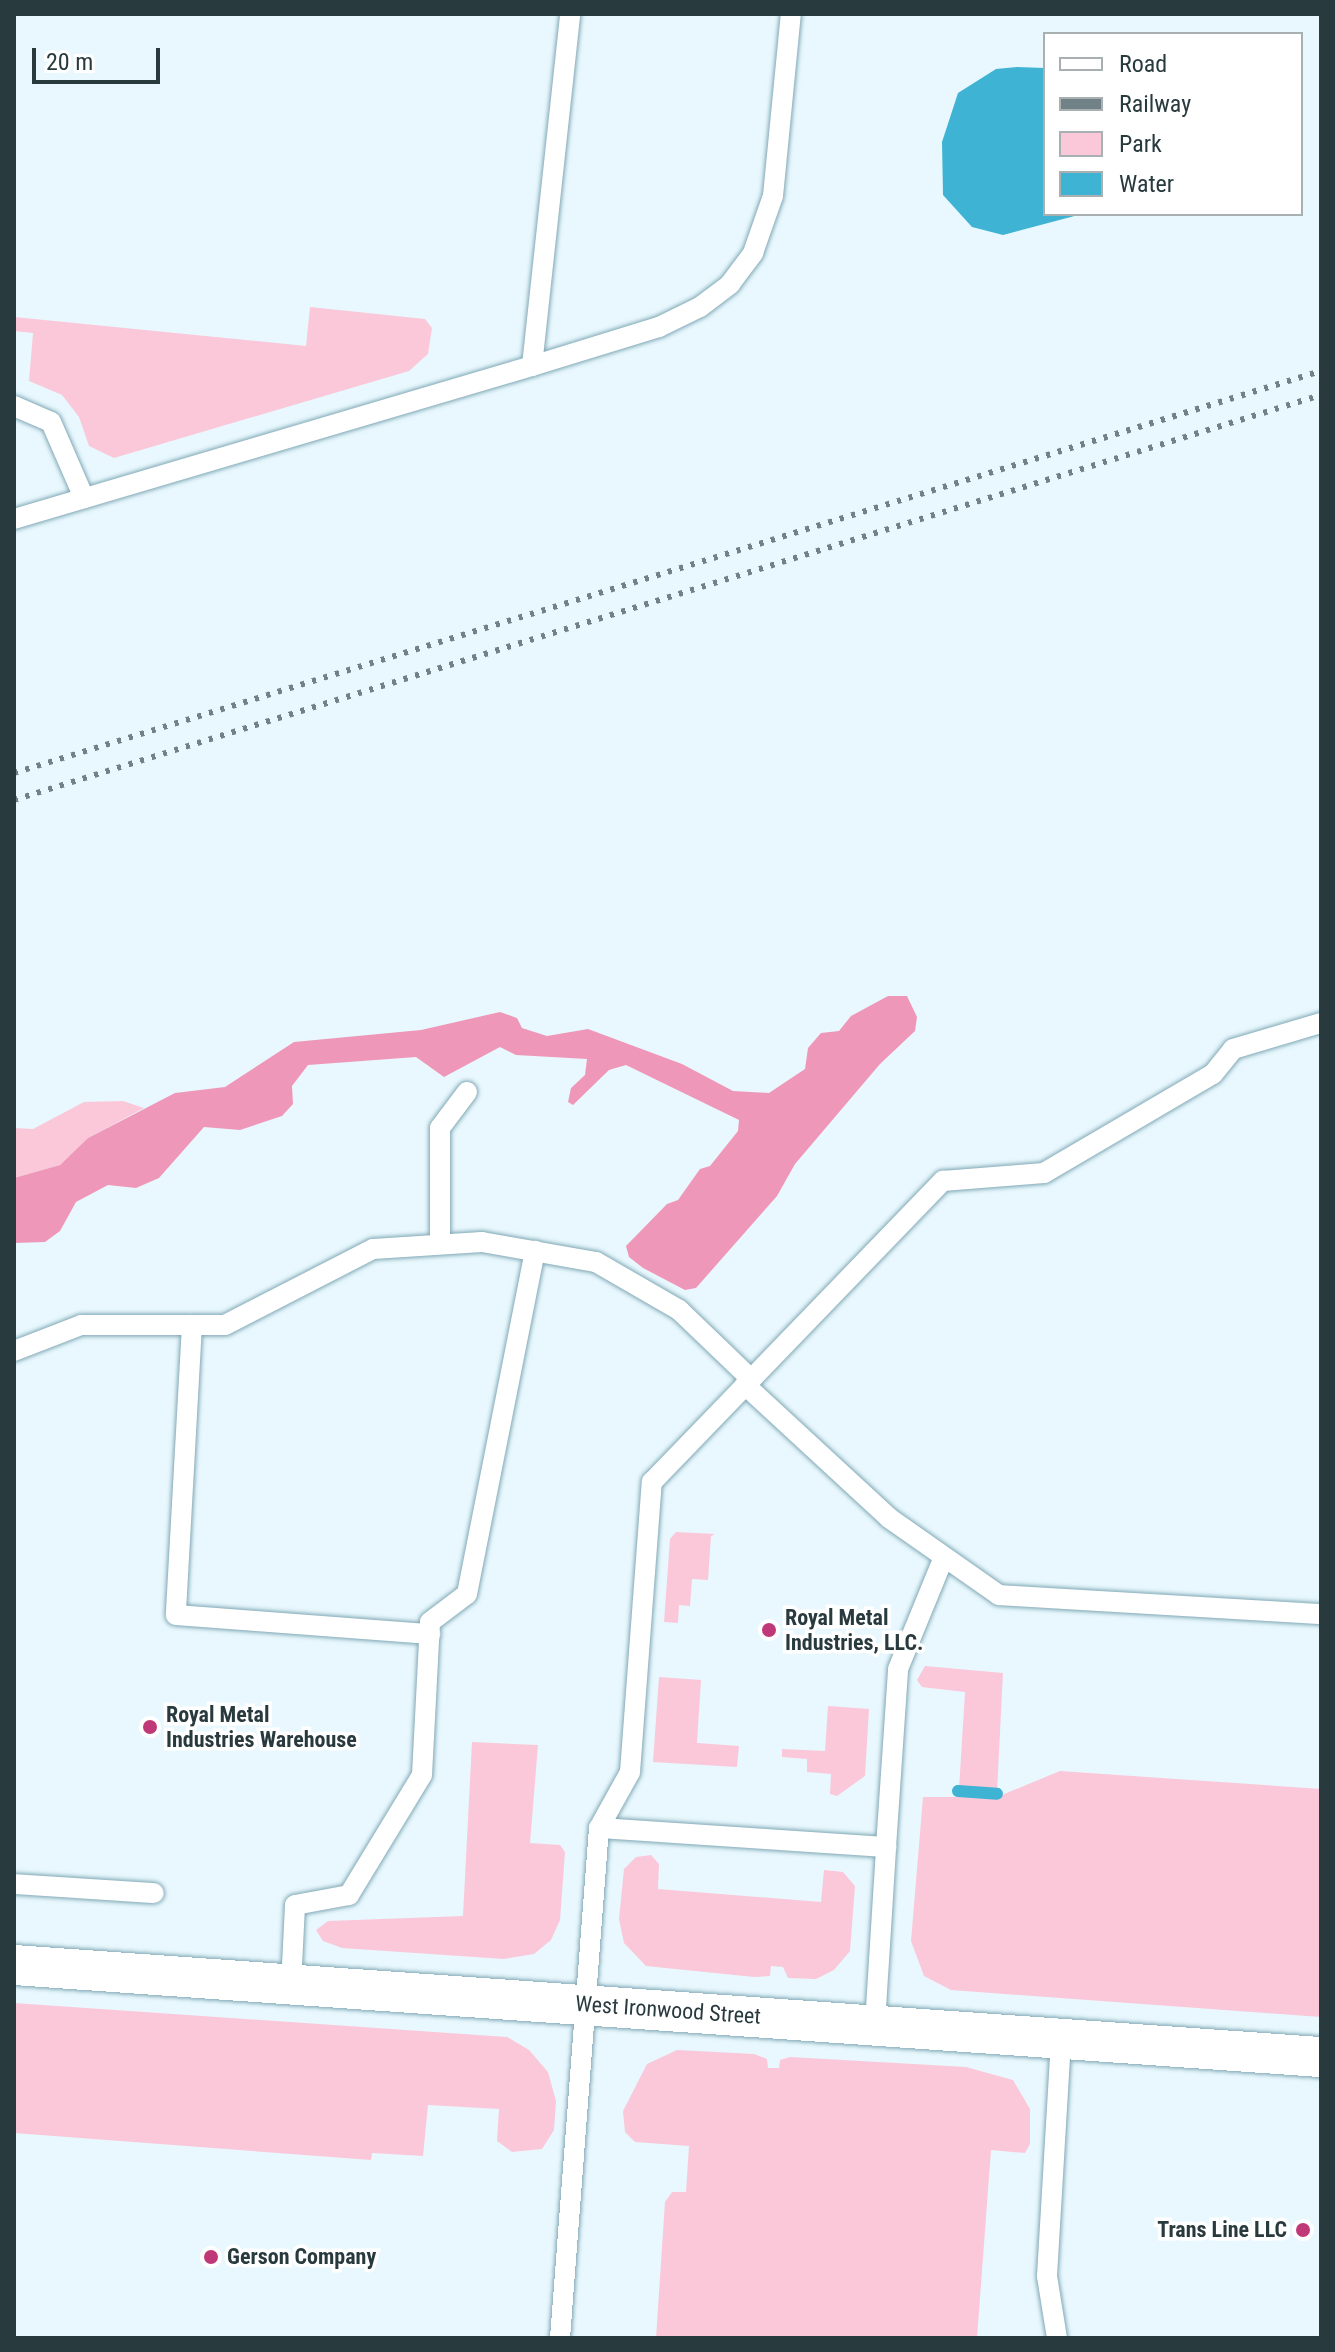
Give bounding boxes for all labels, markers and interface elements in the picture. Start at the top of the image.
scale bar [36,32,164,82]
legend [1043,32,1303,216]
text: 20 m [46,48,93,76]
text: Road [1119,50,1167,78]
text: Railway [1119,90,1191,118]
text: Park [1119,130,1162,158]
text: Water [1119,170,1174,198]
place label: Royal Metal Industries, LLC. [785,1604,923,1656]
marker: Royal Metal Industries, LLC. [760,1621,778,1639]
place label: Royal Metal Industries Warehouse [166,1701,357,1752]
marker: Royal Metal Industries Warehouse [141,1718,159,1736]
street label: West Ironwood Street [574,1990,762,2030]
place label: Trans Line LLC [1157,2217,1287,2243]
marker: Trans Line LLC [1294,2221,1312,2239]
place label: Gerson Company [227,2244,376,2270]
marker: Gerson Company [202,2248,220,2266]

